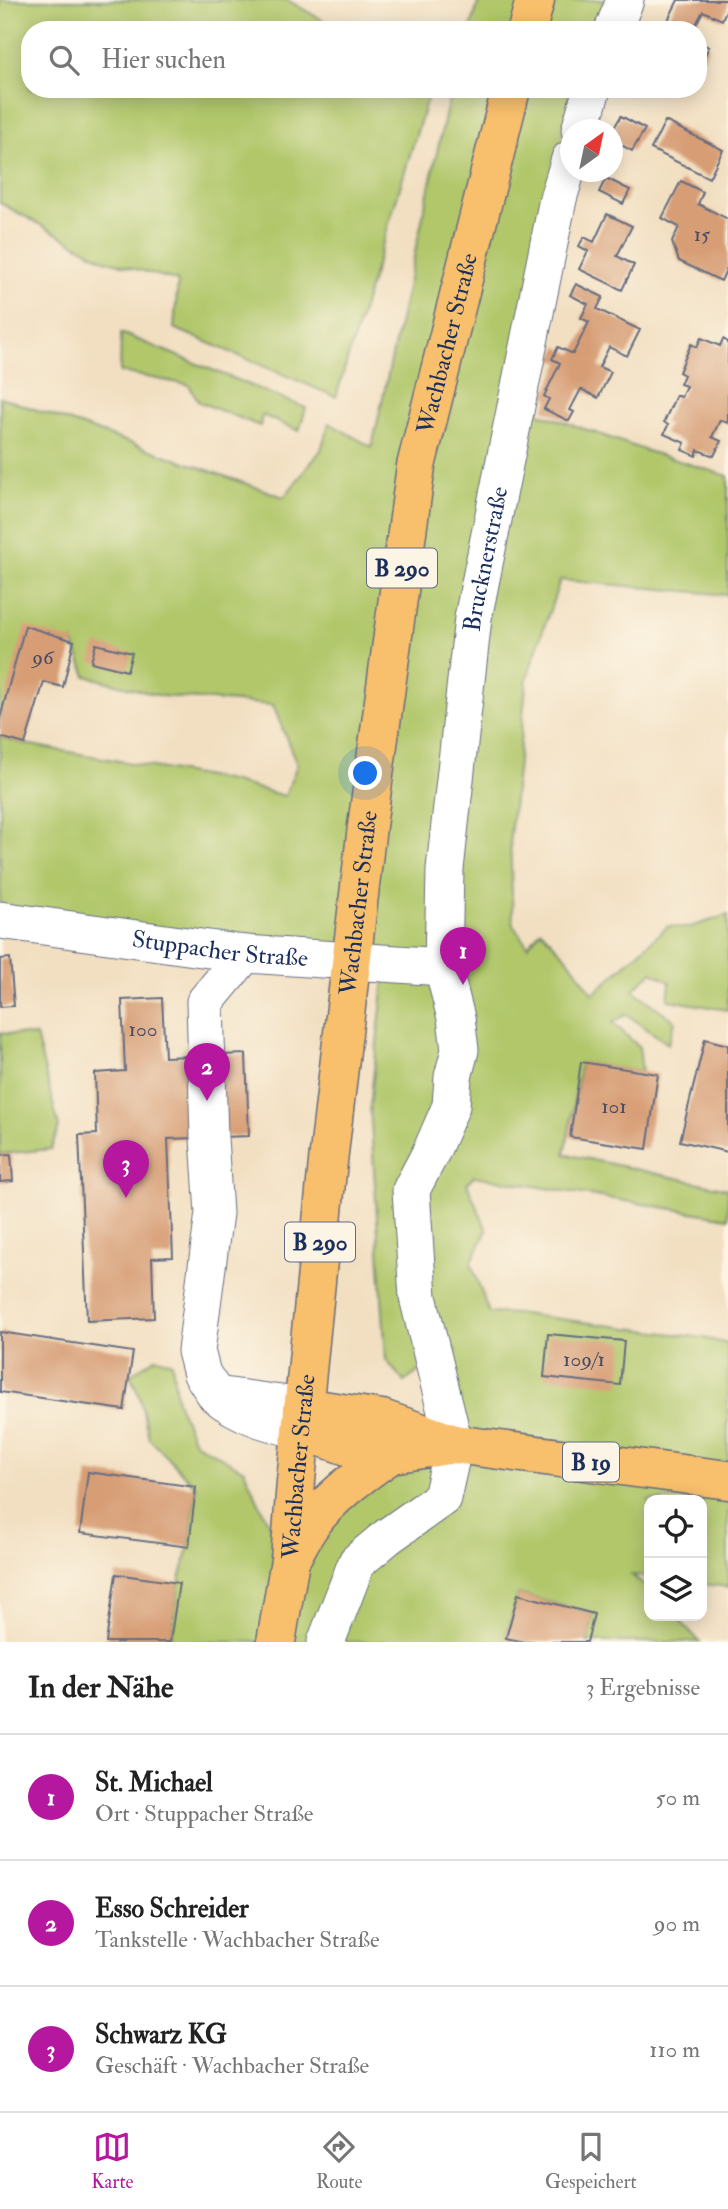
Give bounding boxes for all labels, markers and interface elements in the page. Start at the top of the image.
search box [21,21,707,98]
icon: search [45,41,83,79]
text: Hier suchen [101,44,226,76]
north arrow [560,119,623,182]
house number: 15 [694,221,711,248]
street label: Wachbacher Straße [409,250,485,438]
street label: Brucknerstraße [457,484,515,633]
road number: B 290 [367,548,437,588]
house number: 96 [30,644,55,671]
your location [348,756,382,790]
street label: Wachbacher Straße [332,809,385,998]
street label: Stuppacher Straße [130,923,309,974]
pin: 1 [440,927,486,985]
house number: 100 [129,1016,157,1043]
pin: 2 [184,1043,230,1101]
house number: 101 [601,1093,627,1120]
pin: 3 [103,1140,149,1198]
road number: B 290 [285,1222,355,1261]
house number: 109/1 [563,1346,605,1373]
street label: Wachbacher Straße [275,1373,323,1561]
road number: B 19 [563,1442,619,1482]
map controls [644,1495,707,1621]
button: locate [644,1495,707,1558]
button: layers [644,1558,707,1621]
text: In der Nähe [28,1669,173,1706]
text: 3 Ergebnisse [586,1673,700,1702]
text: St. Michael [95,1767,213,1799]
text: 1 [47,1783,55,1812]
text: 50 m [656,1783,700,1812]
text: Ort · Stuppacher Straße [95,1799,313,1828]
text: Esso Schreider [95,1893,249,1925]
text: 2 [45,1909,57,1938]
text: 90 m [654,1909,700,1938]
text: Tankstelle · Wachbacher Straße [95,1925,380,1954]
text: Schwarz KG [95,2019,227,2051]
text: 3 [47,2035,55,2064]
text: 110 m [649,2035,700,2064]
text: Geschäft · Wachbacher Straße [95,2051,369,2080]
tab: Karte [91,2128,134,2194]
tab: Route [316,2128,362,2194]
tab: Gespeichert [545,2128,637,2194]

